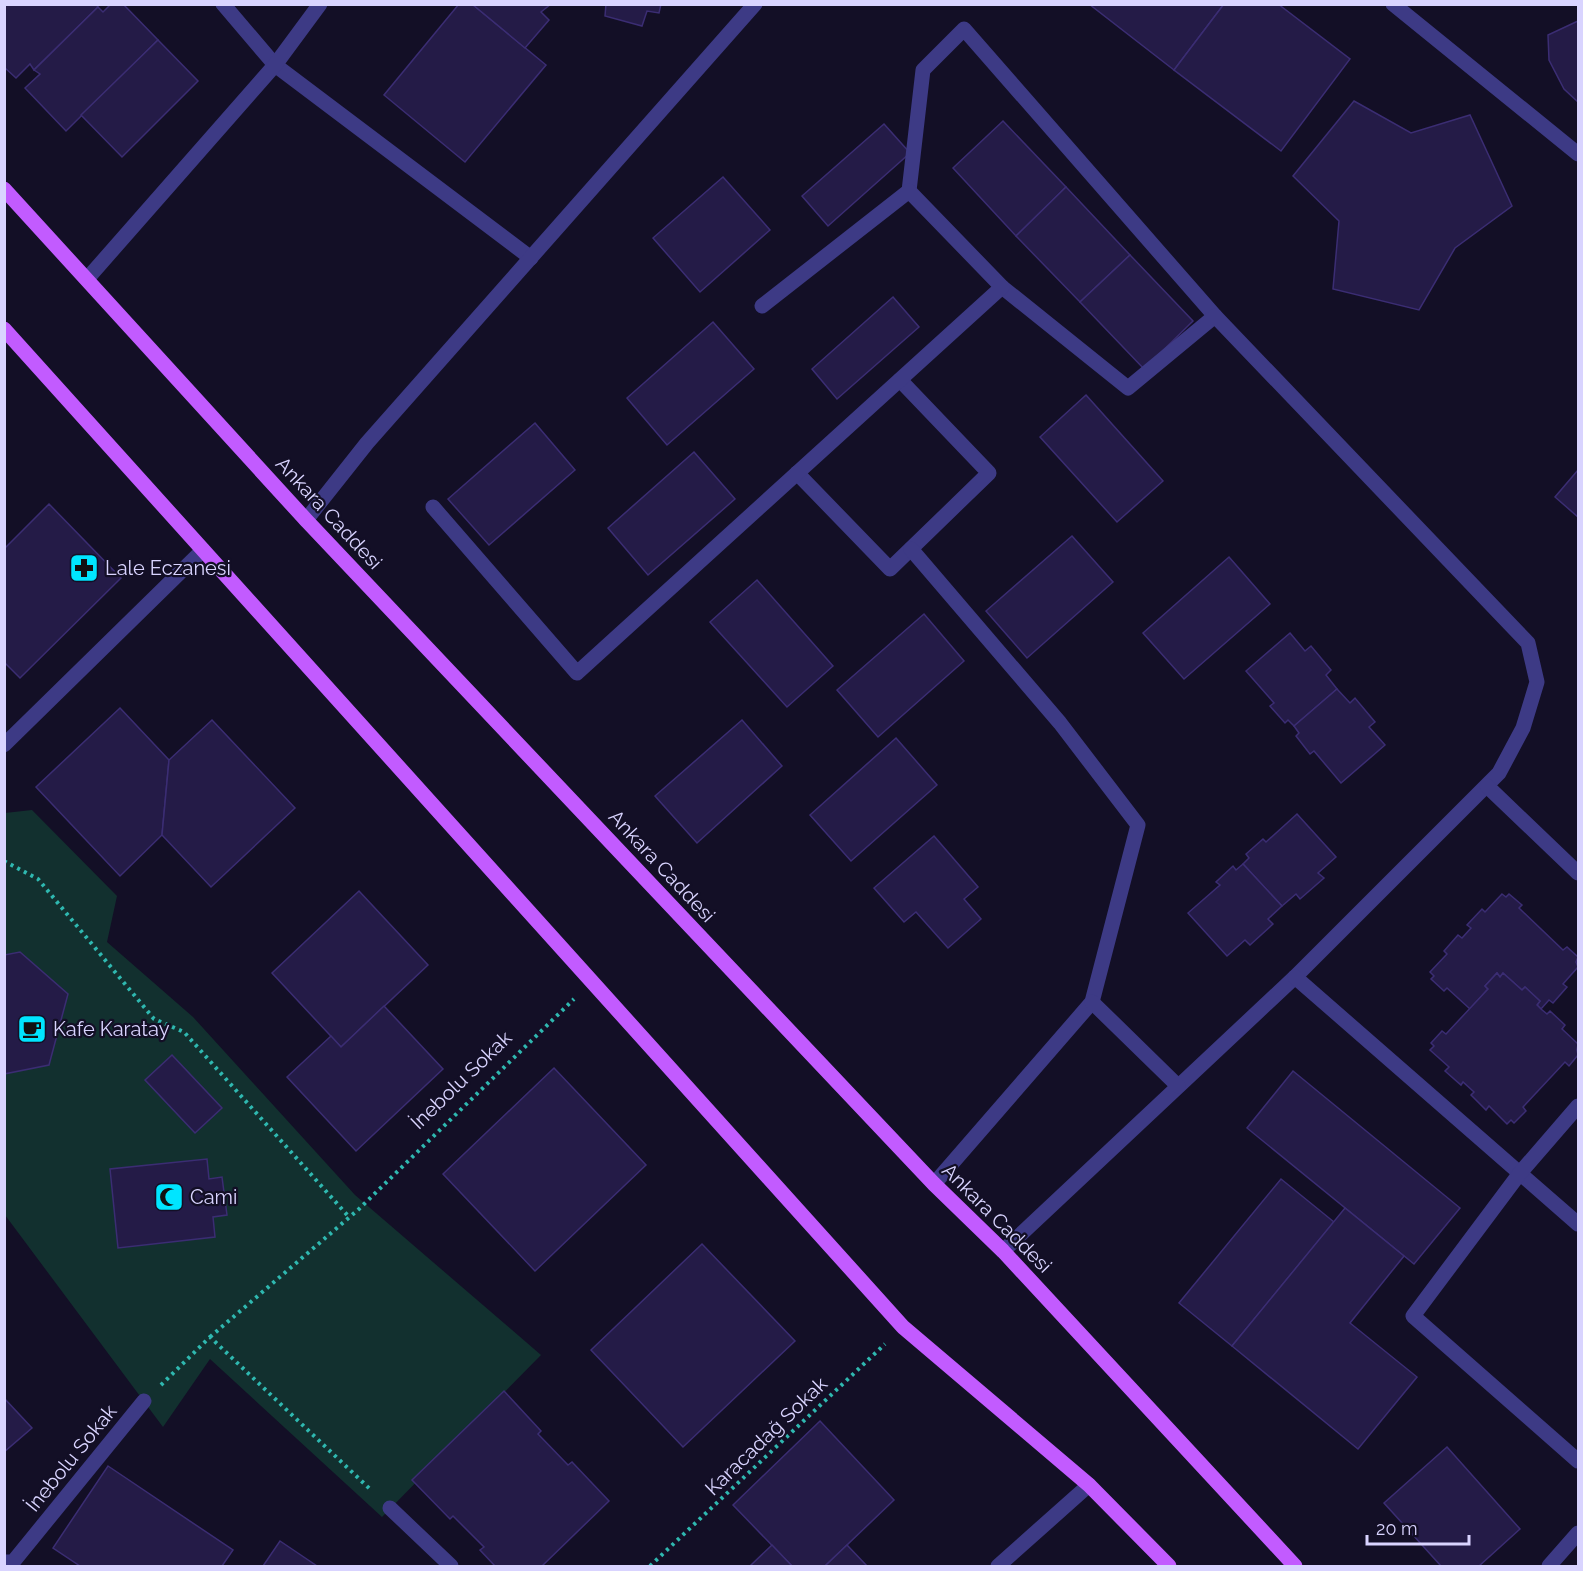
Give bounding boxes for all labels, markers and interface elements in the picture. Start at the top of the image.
street label: Ankara Caddesi [271,452,387,574]
pharmacy icon: Lale Eczanesi [68,552,100,584]
place label: Lale Eczanesi [105,556,231,580]
street label: Ankara Caddesi [604,805,720,927]
cafe icon: Kafe Karatay [16,1013,48,1045]
place label: Kafe Karatay [53,1017,170,1041]
street label: İnebolu Sokak [405,1025,517,1134]
street label: Ankara Caddesi [937,1158,1057,1278]
mosque icon: Cami [153,1181,185,1213]
place label: Cami [190,1185,237,1209]
street label: Karacadağ Sokak [700,1371,832,1500]
street label: İnebolu Sokak [20,1399,122,1517]
scale bar [1367,1508,1469,1546]
text: 20 m [1376,1518,1418,1539]

